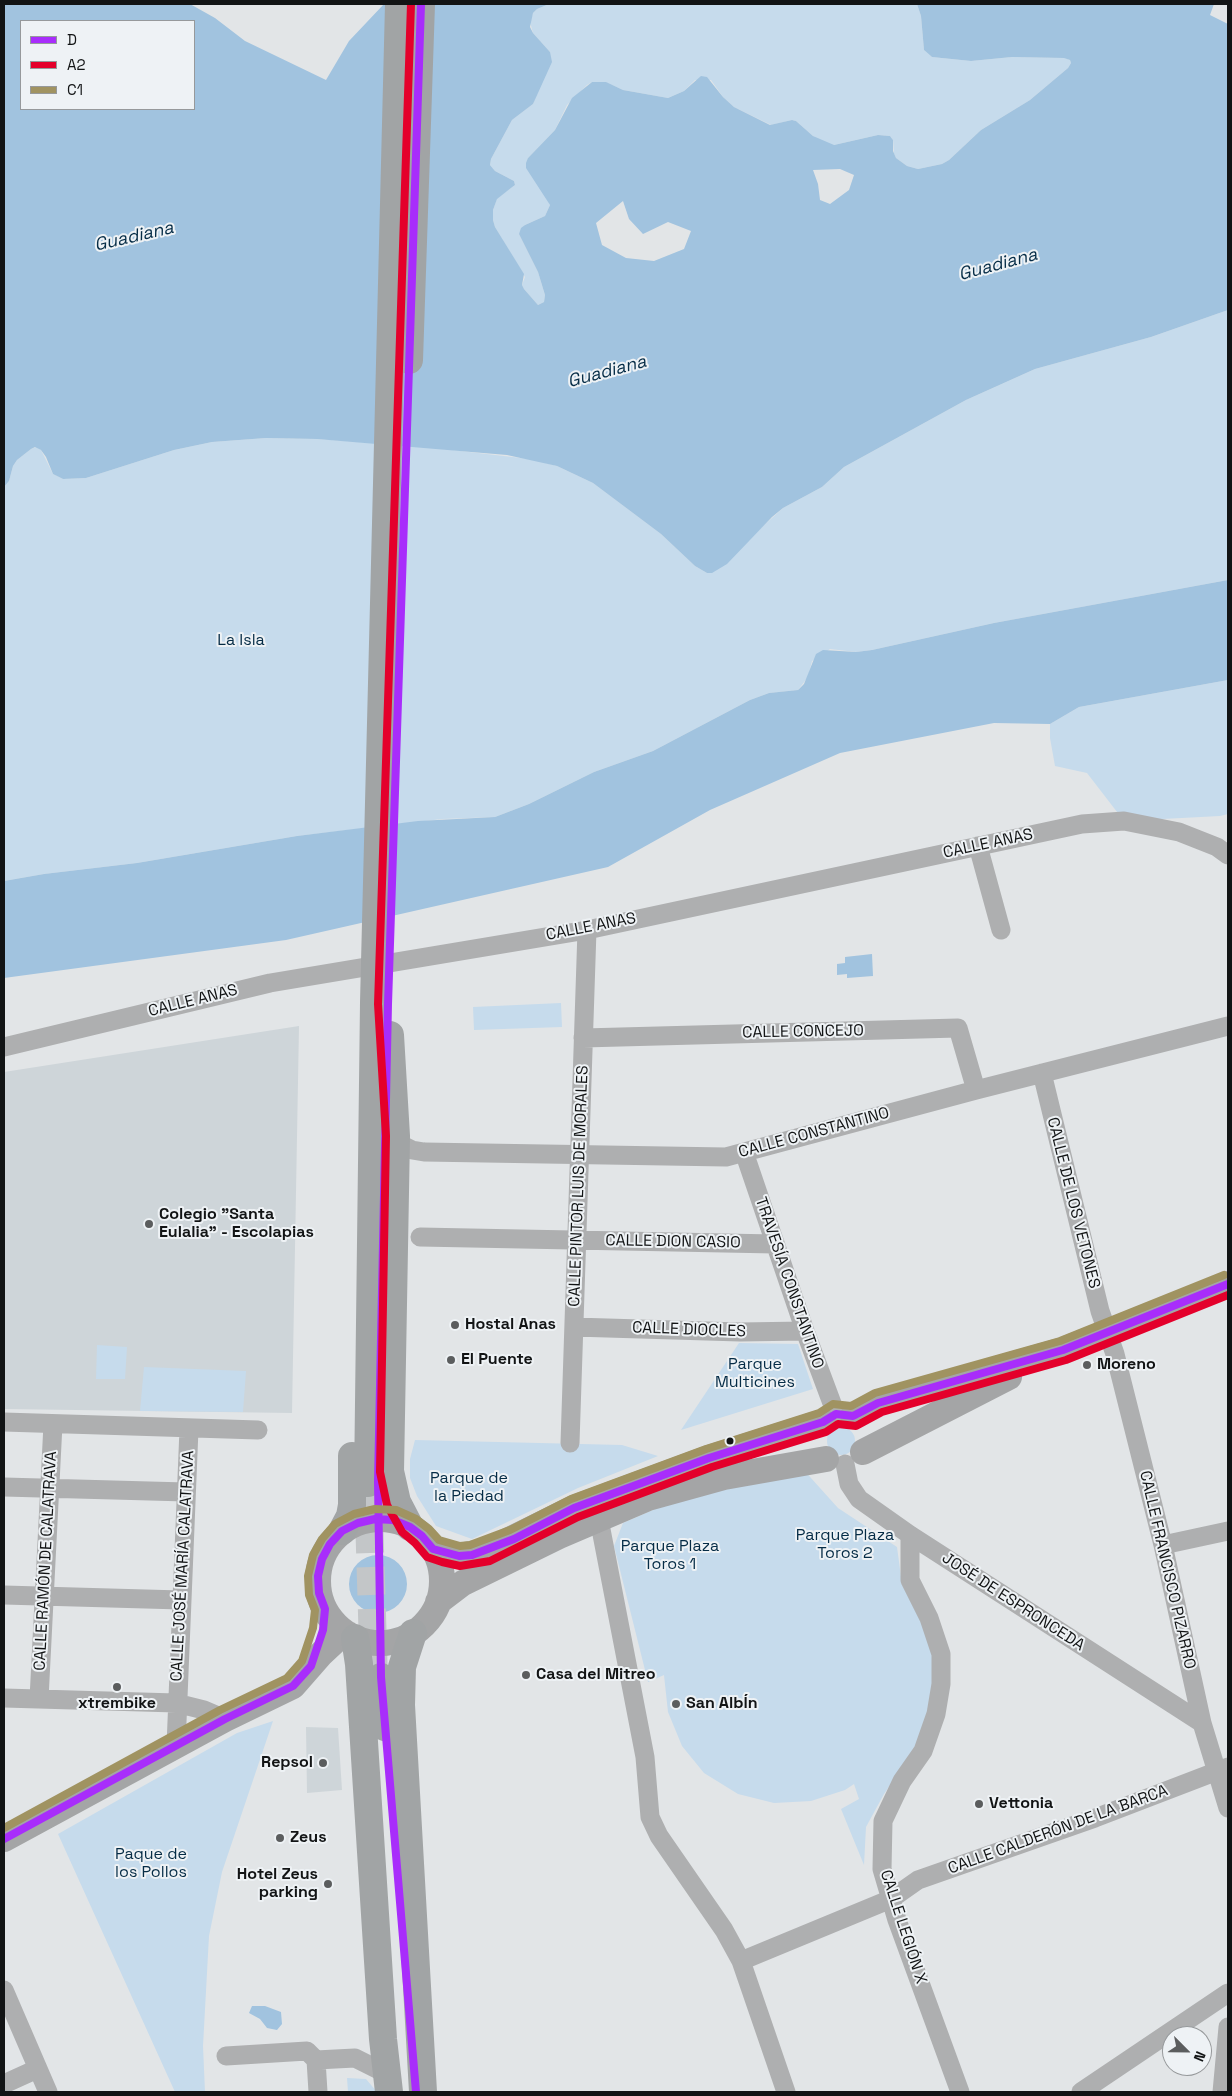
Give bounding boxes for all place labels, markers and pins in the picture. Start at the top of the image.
place label: Colegio "Santa Eulalia" - Escolapias [159,1205,314,1243]
marker: Colegio "Santa Eulalia" - Escolapias [143,1218,155,1230]
place label: Hostal Anas [465,1315,556,1335]
marker: Hostal Anas [449,1319,461,1331]
place label: El Puente [461,1350,533,1370]
marker: El Puente [445,1354,457,1366]
place label: Moreno [1097,1355,1156,1375]
marker: Moreno [1081,1359,1093,1371]
unlabelled marker [725,1436,735,1446]
place label: Casa del Mitreo [536,1665,656,1685]
marker: Casa del Mitreo [520,1669,532,1681]
marker: xtrembike [111,1681,123,1693]
place label: xtrembike [78,1694,156,1714]
place label: San Albĺn [686,1694,758,1714]
marker: San Albĺn [670,1698,682,1710]
place label: Repsol [261,1753,313,1773]
marker: Repsol [317,1757,329,1769]
place label: Vettonia [989,1794,1053,1814]
marker: Vettonia [973,1798,985,1810]
place label: Zeus [290,1828,327,1848]
marker: Zeus [274,1832,286,1844]
place label: Hotel Zeus parking [237,1865,318,1903]
marker: Hotel Zeus parking [322,1878,334,1890]

